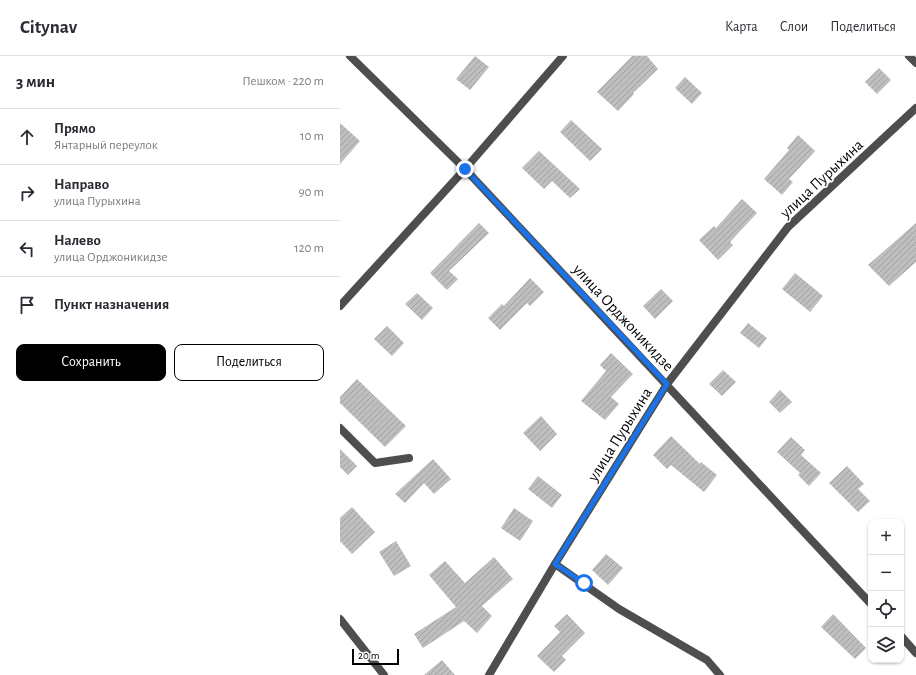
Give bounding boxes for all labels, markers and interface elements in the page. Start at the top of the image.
text: Citynav [20,18,77,37]
text: Карта [725,20,758,34]
text: Слои [780,20,808,34]
text: Поделиться [830,20,896,34]
text: 3 мин [16,73,55,90]
text: Пешком · 220 m [242,75,324,88]
text: Прямо [54,121,96,136]
icon: ahead [16,126,38,148]
text: 10 m [300,130,324,143]
street label: улица Пурыхина [776,136,867,222]
text: Янтарный переулок [54,139,158,152]
route end [456,160,474,178]
text: Направо [54,177,109,192]
icon: right [16,182,38,204]
text: 90 m [298,186,324,199]
text: улица Пурыхина [54,195,141,208]
text: Налево [54,233,101,248]
icon: left [16,238,38,260]
text: 120 m [294,242,324,255]
text: улица Орджоникидзе [54,251,167,264]
street label: улица Орджоникидзе [568,260,677,375]
icon: arrive [16,294,38,316]
text: Пункт назначения [54,297,169,312]
button: Сохранить [16,344,166,381]
button: Поделиться [174,344,324,381]
street label: улица Пурыхина [584,385,656,485]
map controls [868,519,904,663]
button: + [868,519,904,555]
button: − [868,555,904,591]
route start [575,574,593,592]
button: locate [868,591,904,627]
button: layers [868,627,904,663]
scale bar [352,647,399,666]
text: 20 m [358,650,379,661]

